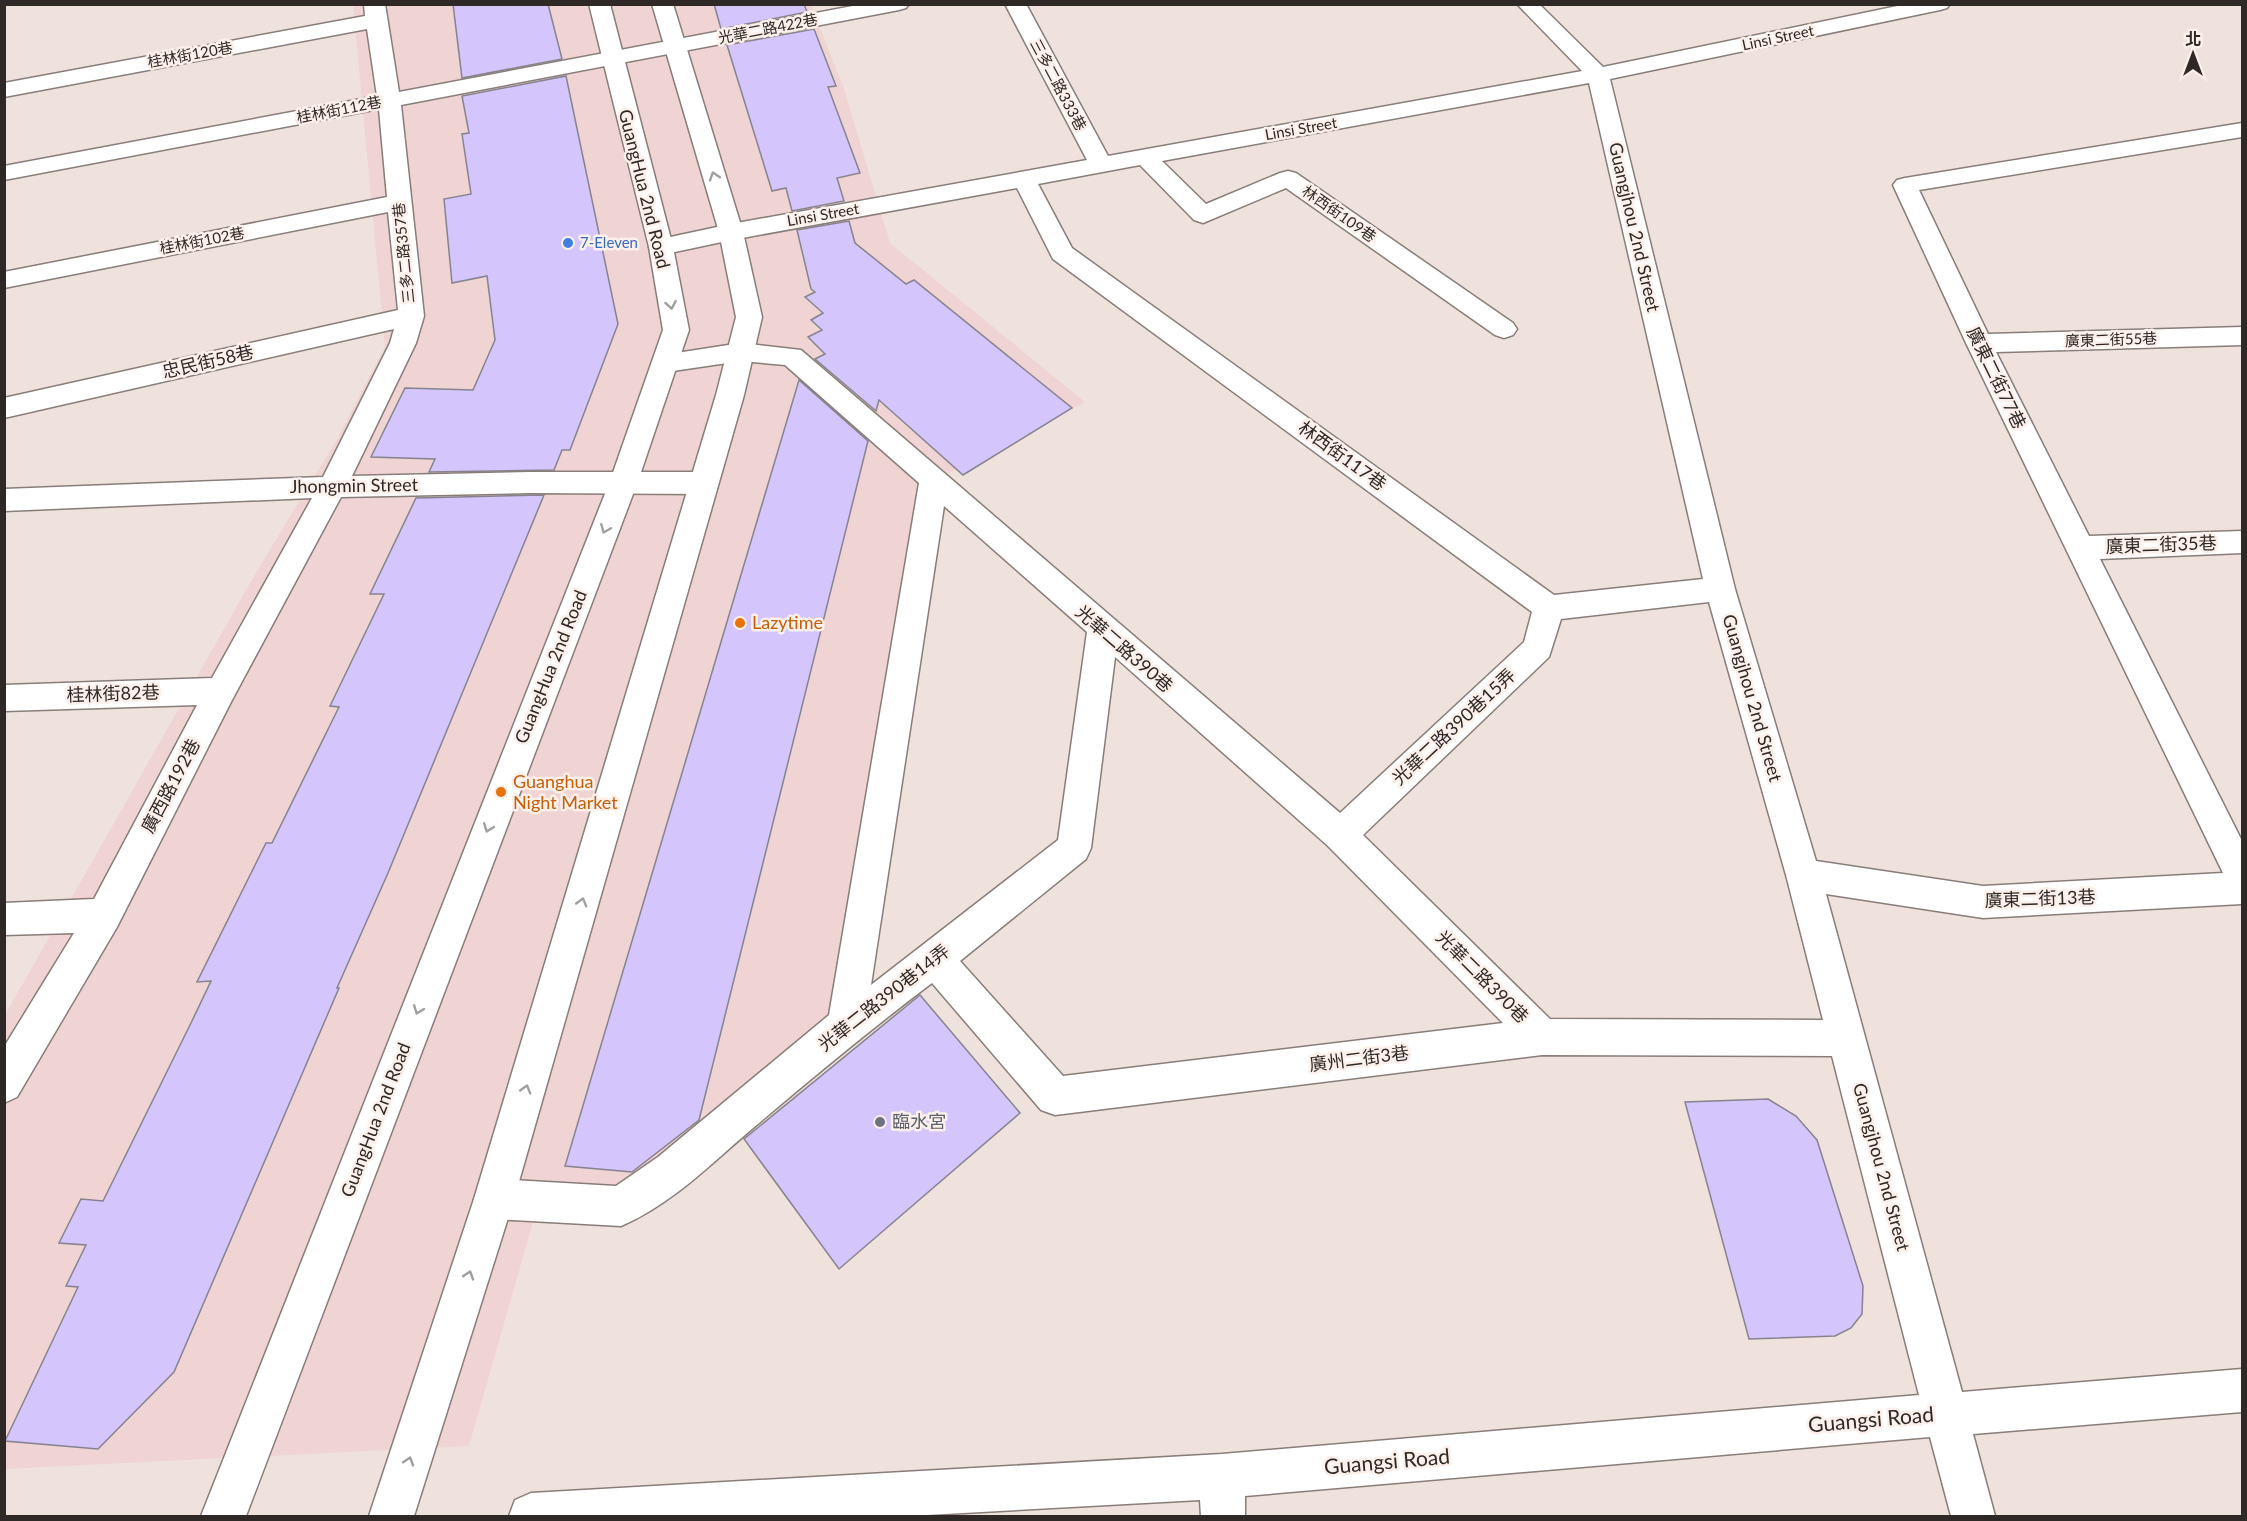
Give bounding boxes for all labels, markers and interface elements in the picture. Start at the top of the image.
street label: 光華二路422巷 [716,10,819,46]
street label: Linsi Street [1740,20,1816,53]
north arrow [2163,24,2223,84]
text: 北 [2185,29,2201,48]
street label: 三多二路333巷 [1027,36,1091,133]
street label: 桂林街120巷 [146,38,234,70]
street label: 桂林街112巷 [295,92,383,126]
street label: GuangHua 2nd Road [615,107,675,271]
street label: Linsi Street [1263,113,1339,143]
street label: Guangjhou 2nd Street [1605,140,1665,314]
one-way arrow [709,171,721,182]
street label: 林西街109巷 [1299,181,1380,245]
street label: Linsi Street [785,199,861,229]
street label: 三多二路357巷 [389,202,417,304]
street label: 桂林街102巷 [158,223,246,257]
place label: 7-Eleven [580,233,638,251]
marker: 7-Eleven [561,236,575,250]
one-way arrow [664,299,677,309]
street label: 廣東二街77巷 [1963,323,2031,432]
street label: 廣東二街55巷 [2064,328,2157,350]
street label: 忠民街58巷 [160,340,256,382]
street label: 林西街117巷 [1294,416,1391,494]
street label: Jhongmin Street [290,473,419,497]
one-way arrow [600,523,612,534]
street label: 廣東二街35巷 [2105,531,2217,557]
street label: GuangHua 2nd Road [509,587,591,747]
street label: 光華二路390巷 [1072,600,1178,696]
place label: Lazytime [752,611,823,633]
street label: Guangjhou 2nd Street [1719,611,1788,785]
marker: Lazytime [733,616,747,630]
street label: 光華二路390巷15弄 [1387,664,1519,789]
street label: 桂林街82巷 [66,680,160,706]
street label: 廣西路192巷 [136,735,204,836]
place label: Guanghua Night Market [513,770,618,813]
marker: Guanghua Night Market [494,785,508,799]
one-way arrow [483,822,495,833]
street label: 廣東二街13巷 [1984,885,2096,911]
one-way arrow [575,897,587,908]
street label: 光華二路390巷 [1432,926,1533,1027]
street label: 光華二路390巷14弄 [813,939,953,1055]
one-way arrow [413,1004,425,1015]
street label: GuangHua 2nd Road [336,1039,415,1200]
street label: 廣州二街3巷 [1308,1041,1410,1075]
street label: Guangjhou 2nd Street [1849,1080,1915,1254]
one-way arrow [519,1084,532,1094]
place label: 臨水宮 [892,1110,946,1132]
marker: 臨水宮 [873,1115,887,1129]
one-way arrow [462,1270,475,1281]
street label: Guangsi Road [1807,1401,1935,1436]
street label: Guangsi Road [1323,1443,1451,1478]
one-way arrow [402,1456,414,1467]

